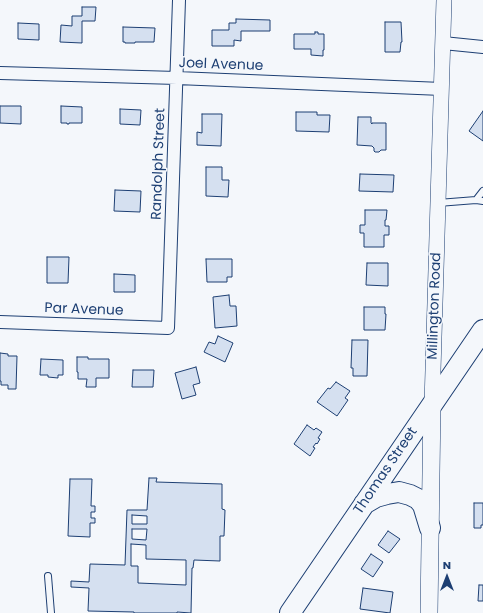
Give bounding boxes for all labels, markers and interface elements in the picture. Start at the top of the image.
street label: Joel Avenue [178,55,264,75]
street label: Randolph Street [149,108,169,220]
street label: Millington Road [425,252,445,360]
street label: Par Avenue [44,300,124,320]
street label: Thomas Street [351,424,421,518]
north arrow [427,557,467,597]
text: N [443,557,451,573]

